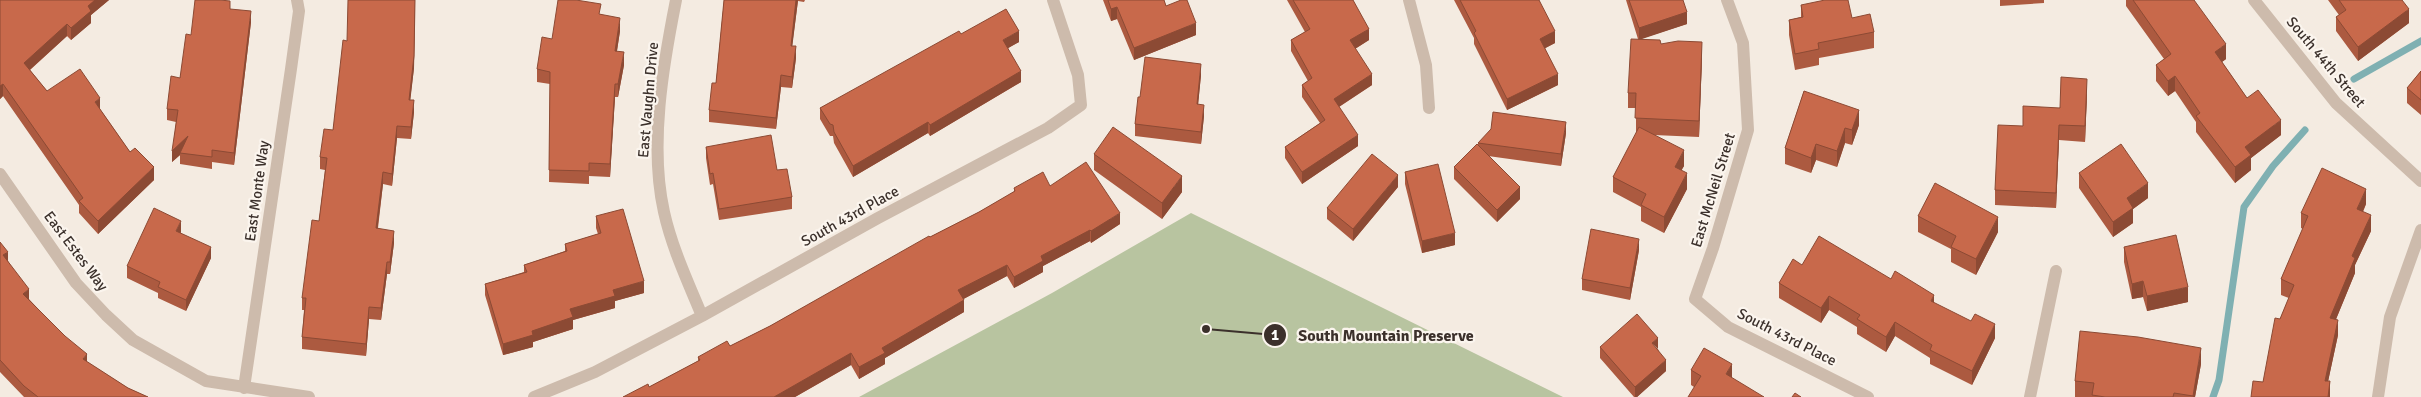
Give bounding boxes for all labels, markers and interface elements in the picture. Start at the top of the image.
street label: South 44th Street [2283,13,2369,111]
street label: East Vaughn Drive [634,41,662,159]
street label: East McNeil Street [1687,131,1739,249]
street label: East Monte Way [241,139,273,243]
street label: South 43rd Place [798,182,902,250]
street label: East Estes Way [40,208,112,294]
street label: South 43rd Place [1734,304,1840,370]
callout: South Mountain Preserve [1263,320,1483,351]
text: 1 [1271,326,1279,344]
text: South Mountain Preserve [1298,326,1474,346]

